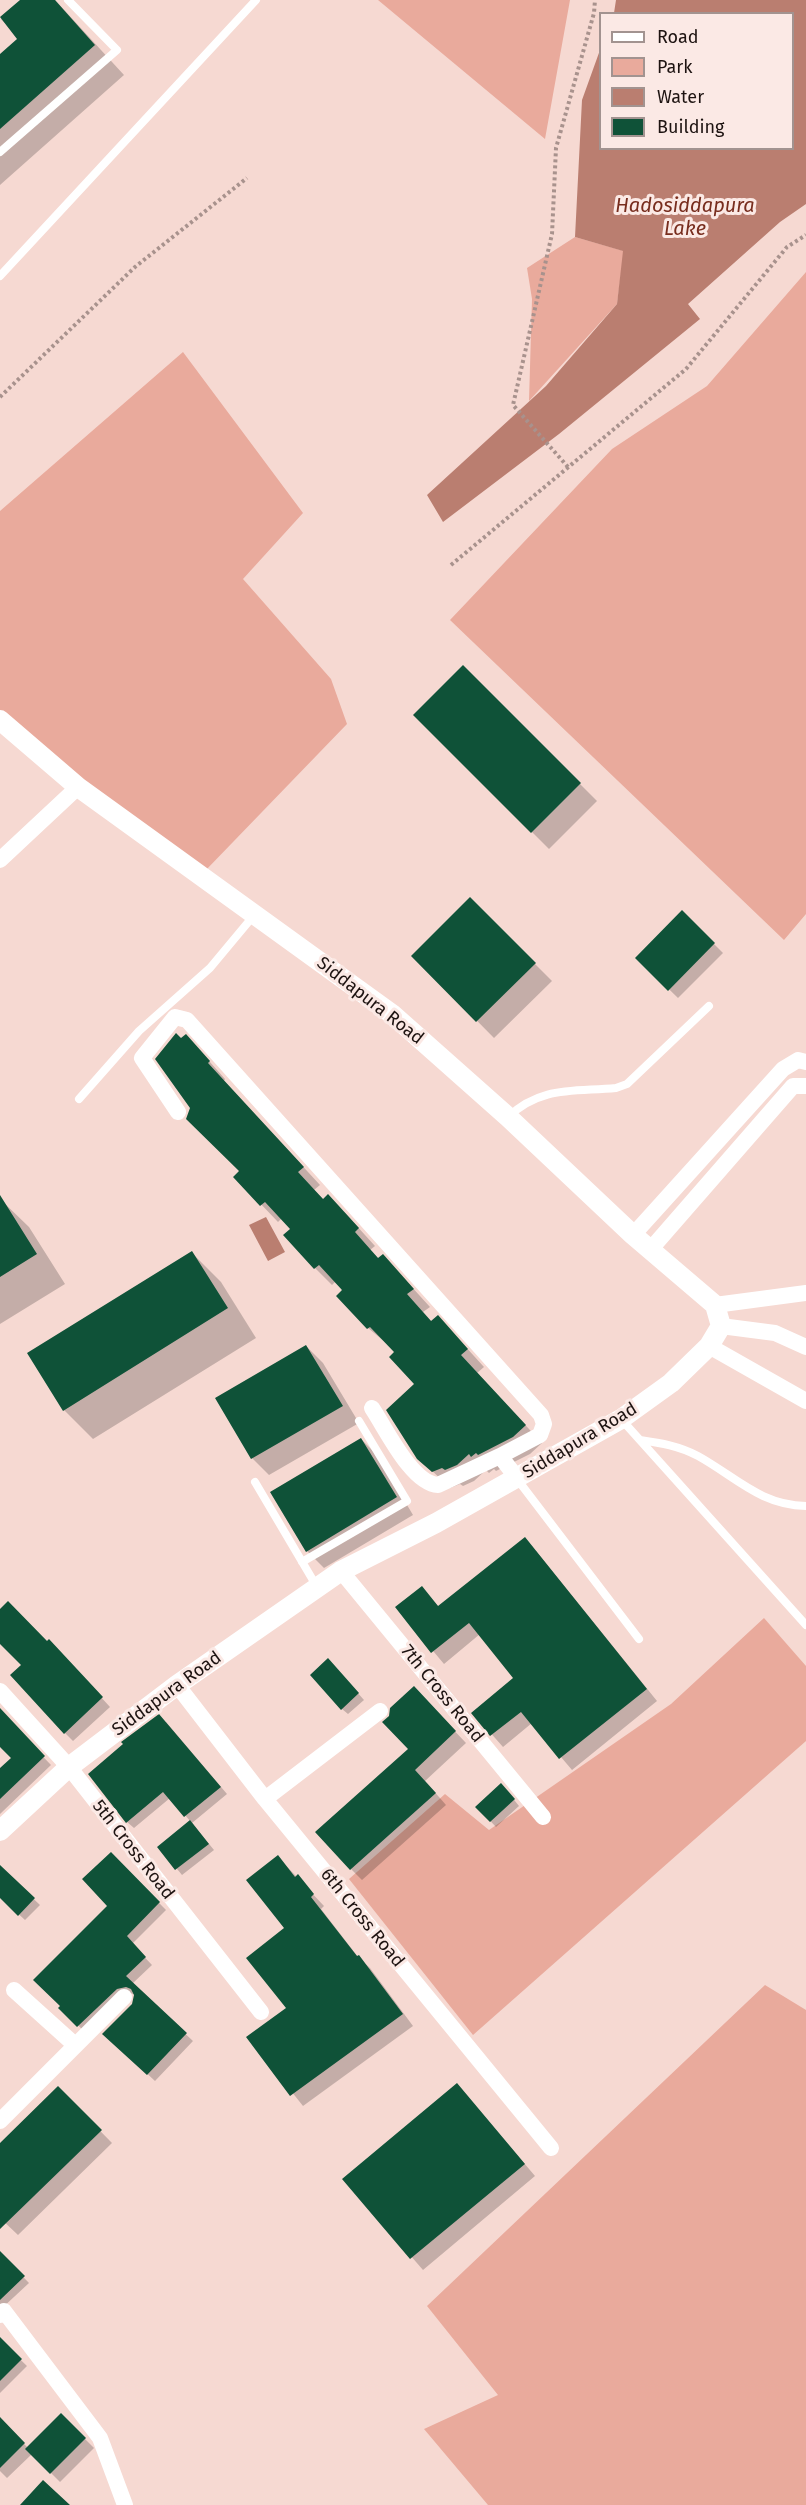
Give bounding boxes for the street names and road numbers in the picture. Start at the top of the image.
street label: Siddapura Road [312,953,428,1049]
street label: Siddapura Road [519,1398,641,1484]
street label: 7th Cross Road [396,1641,488,1747]
street label: Siddapura Road [108,1647,226,1741]
street label: 5th Cross Road [87,1796,179,1904]
street label: 6th Cross Road [316,1864,408,1972]

